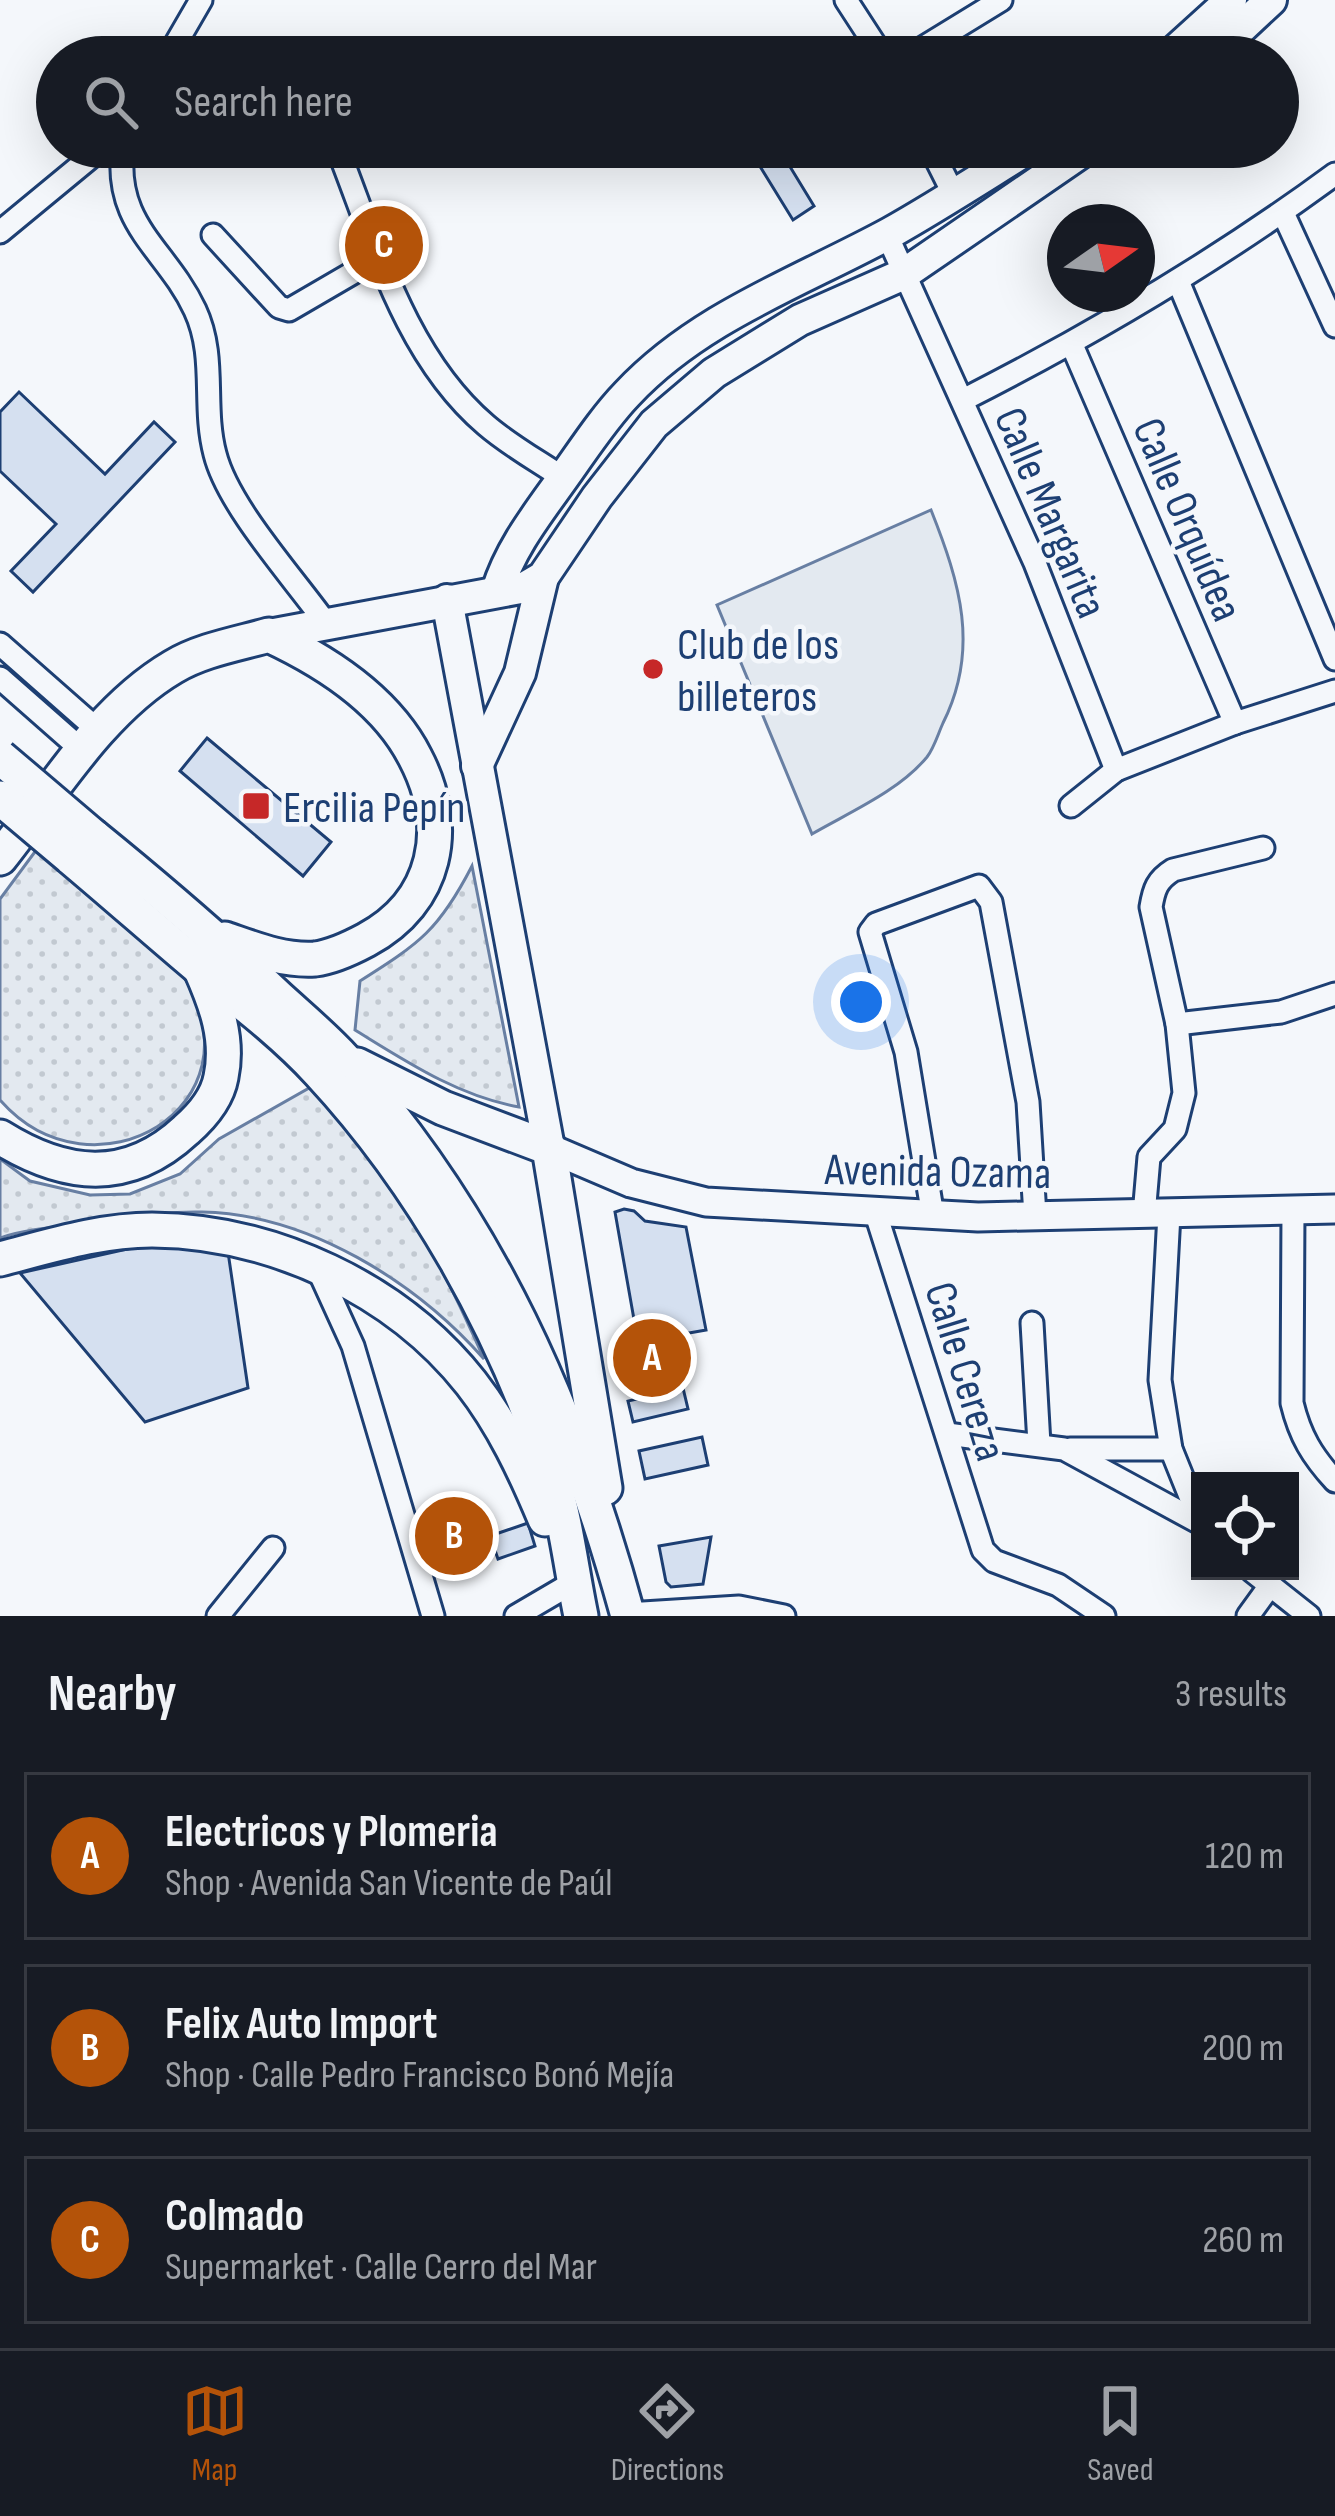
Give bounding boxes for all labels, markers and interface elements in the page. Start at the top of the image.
search box [36,36,1299,168]
icon: search [78,69,144,135]
text: Search here [174,75,353,130]
pin: C [345,200,423,290]
north arrow [1047,204,1155,312]
street label: Calle Margarita [981,400,1119,626]
street label: Calle Orquídea [1119,410,1254,630]
place label: Club de los billeteros [677,618,839,725]
marker: Club de los billeteros [640,656,666,682]
place label: Ercilia Pepín [283,781,466,836]
marker: Ercilia Pepín [240,790,272,822]
your location [831,972,891,1032]
street label: Avenida Ozama [823,1143,1052,1202]
street label: Calle Cereza [911,1276,1018,1468]
pin: A [613,1313,691,1403]
map controls [1191,1472,1299,1580]
button: locate [1191,1472,1299,1580]
pin: B [415,1491,493,1581]
text: Nearby [48,1664,177,1725]
text: 3 results [1175,1671,1287,1718]
text: Electricos y Plomeria [165,1805,498,1860]
text: A [81,1833,99,1880]
text: 120 m [1205,1833,1284,1880]
text: Shop · Avenida San Vicente de Paúl [165,1860,613,1907]
text: Felix Auto Import [165,1997,437,2052]
text: B [81,2025,99,2072]
text: 200 m [1202,2025,1284,2072]
text: Shop · Calle Pedro Francisco Bonó Mejía [165,2052,674,2099]
text: Colmado [165,2189,304,2244]
text: C [80,2217,100,2264]
text: 260 m [1202,2217,1284,2264]
text: Supermarket · Calle Cerro del Mar [165,2244,597,2291]
tab: Map [182,2378,248,2490]
tab: Directions [611,2378,724,2490]
tab: Saved [1087,2378,1153,2490]

